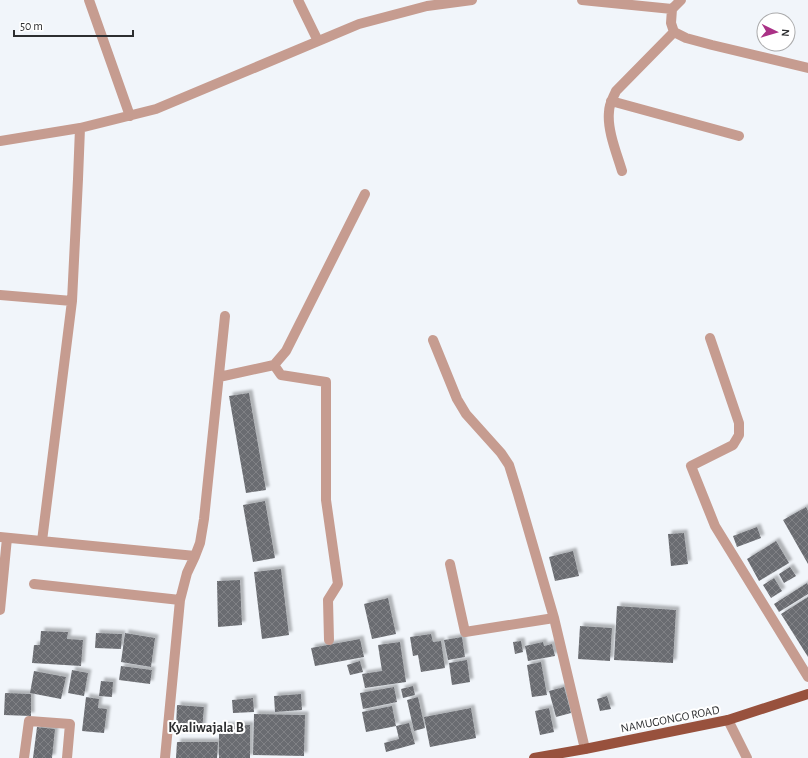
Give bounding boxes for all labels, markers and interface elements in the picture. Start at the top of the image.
scale bar [14,12,133,38]
north arrow [756,12,796,52]
text: 50 m [20,20,43,32]
text: N [780,29,791,37]
street label: NAMUGONGO ROAD [620,703,721,734]
district label: Kyaliwajala B [168,721,244,735]

